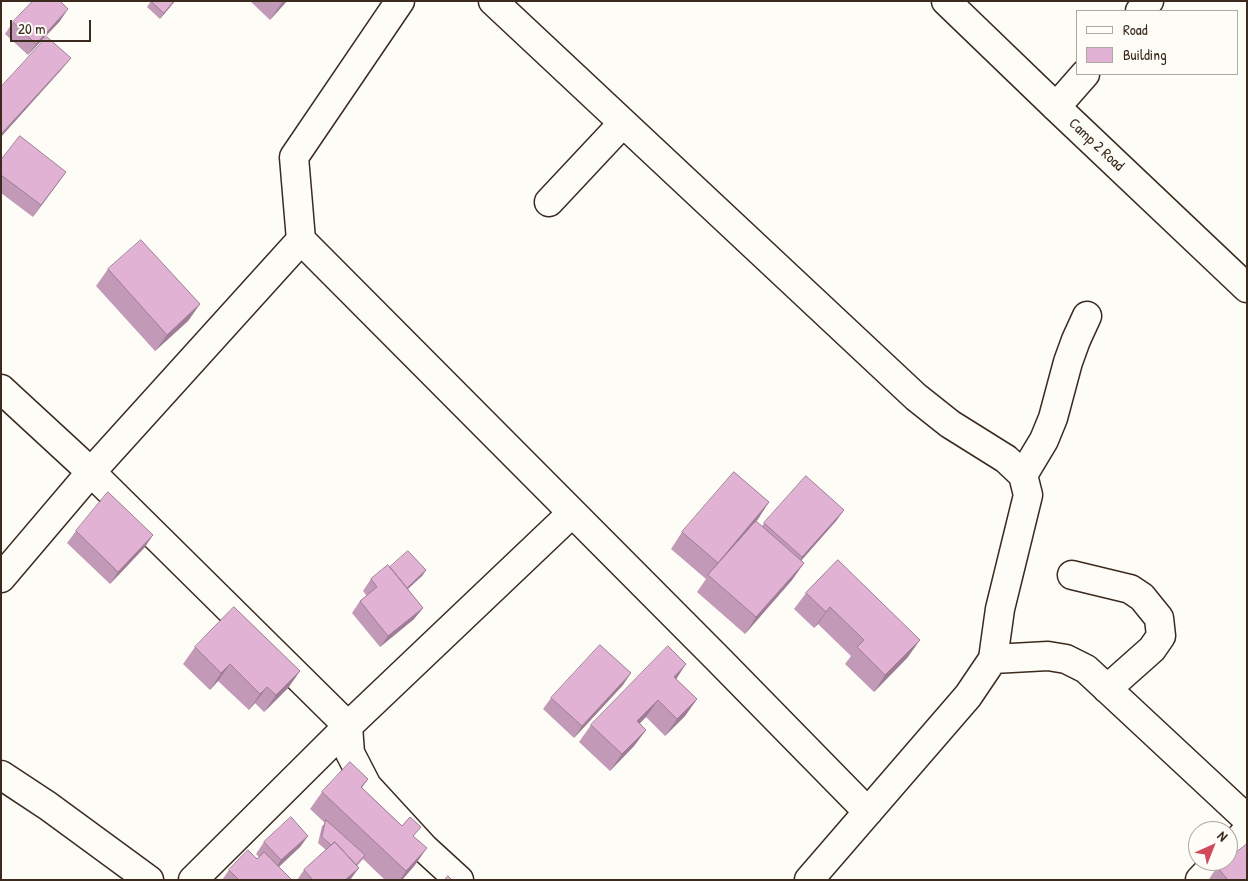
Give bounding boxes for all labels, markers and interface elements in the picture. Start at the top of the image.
scale bar [12,10,94,42]
legend [1076,10,1238,75]
text: 20 m [18,18,45,39]
text: Road [1123,19,1148,40]
text: Building [1123,44,1167,65]
street label: Camp 2 Road [1065,115,1127,175]
north arrow [1188,821,1238,871]
text: N [1214,826,1232,845]

